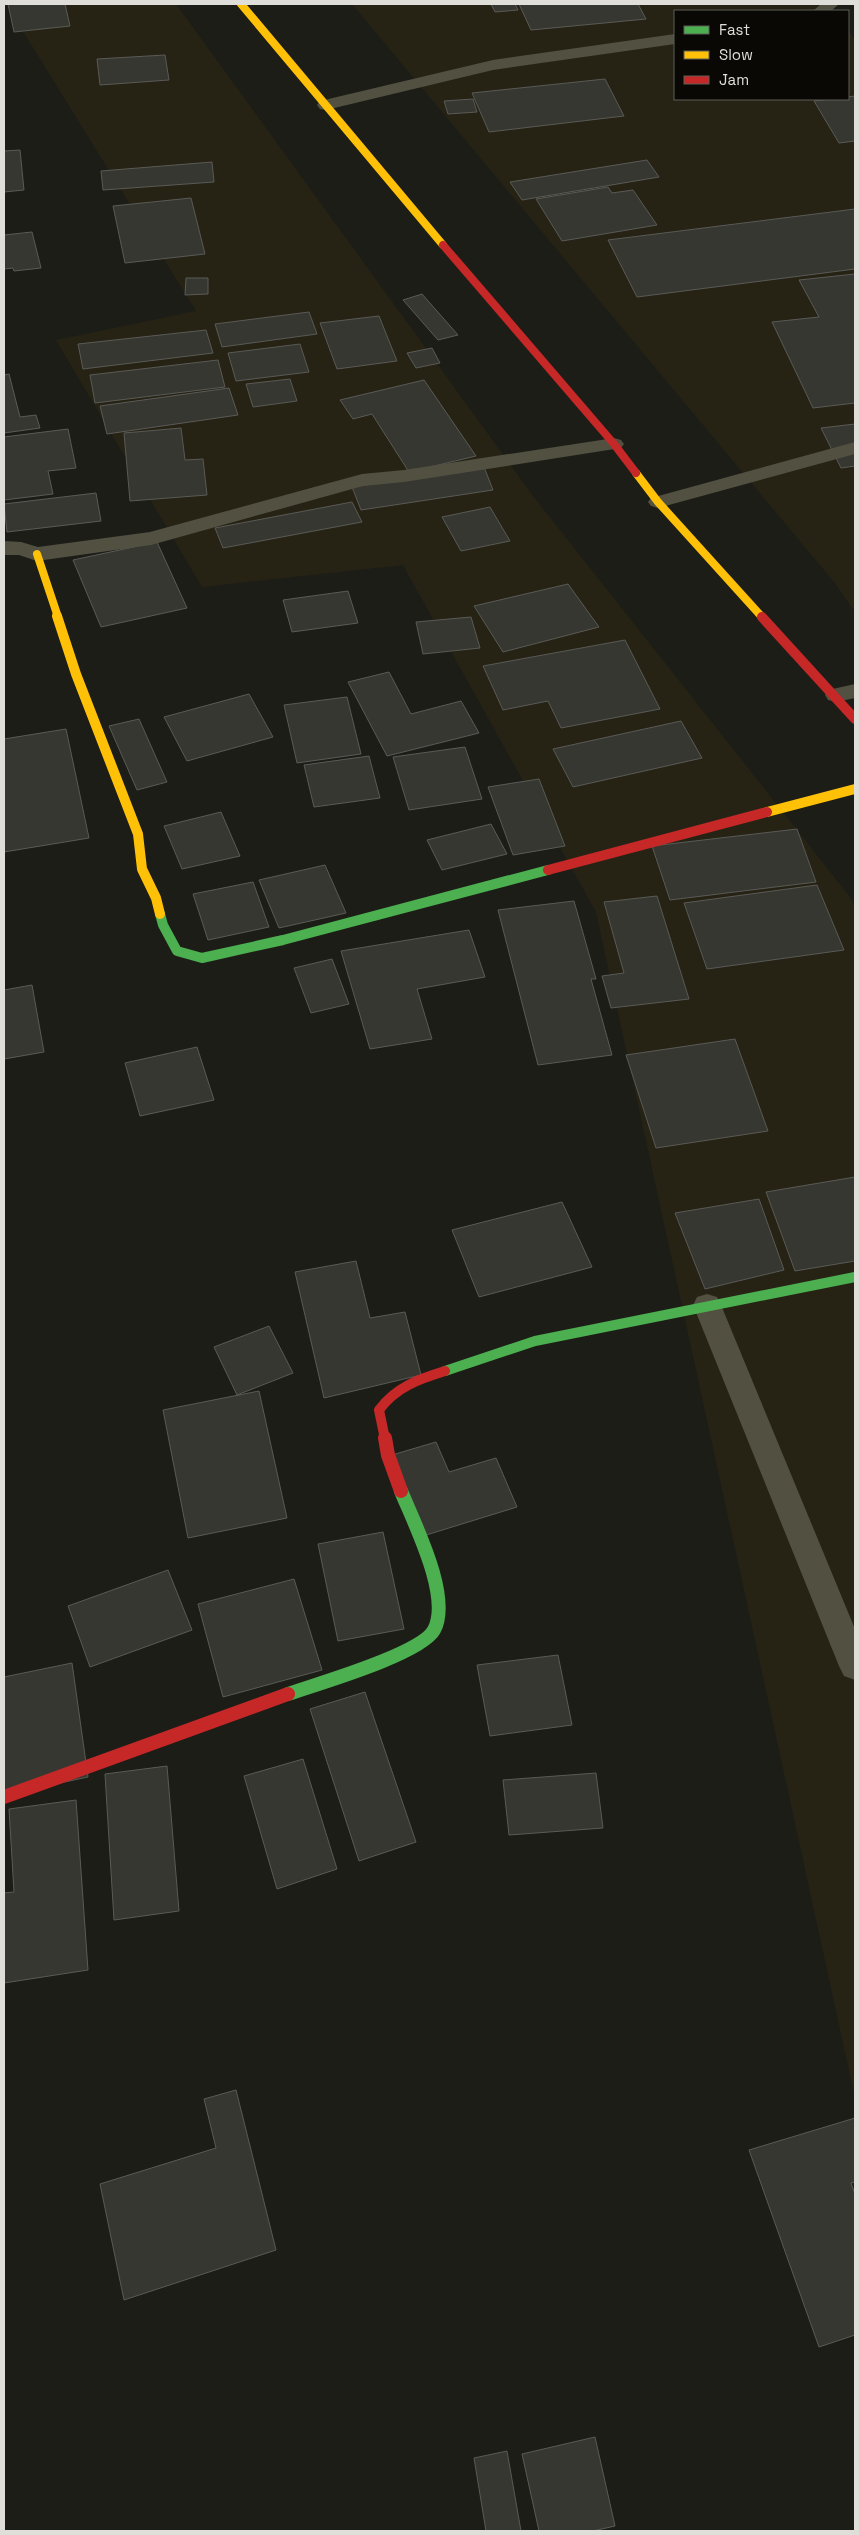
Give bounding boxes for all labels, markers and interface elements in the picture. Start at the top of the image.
legend [674,10,849,100]
text: Fast [719,20,750,39]
text: Slow [719,45,753,64]
text: Jam [719,70,749,89]

